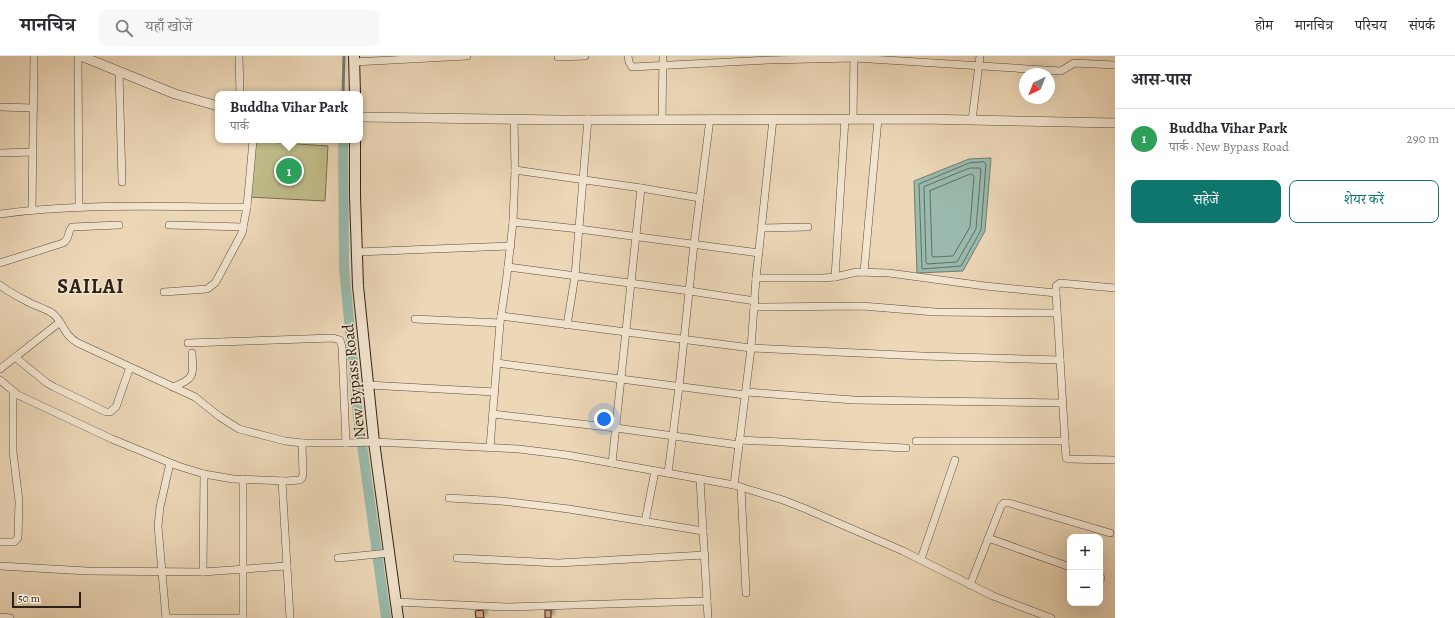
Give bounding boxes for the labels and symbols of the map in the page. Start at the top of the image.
north arrow [1019,68,1055,104]
pin: 1 [276,156,302,186]
district label: SAILAI [57,273,125,300]
street label: New Bypass Road [337,322,371,439]
your location [594,409,614,429]
scale bar [12,590,81,609]

